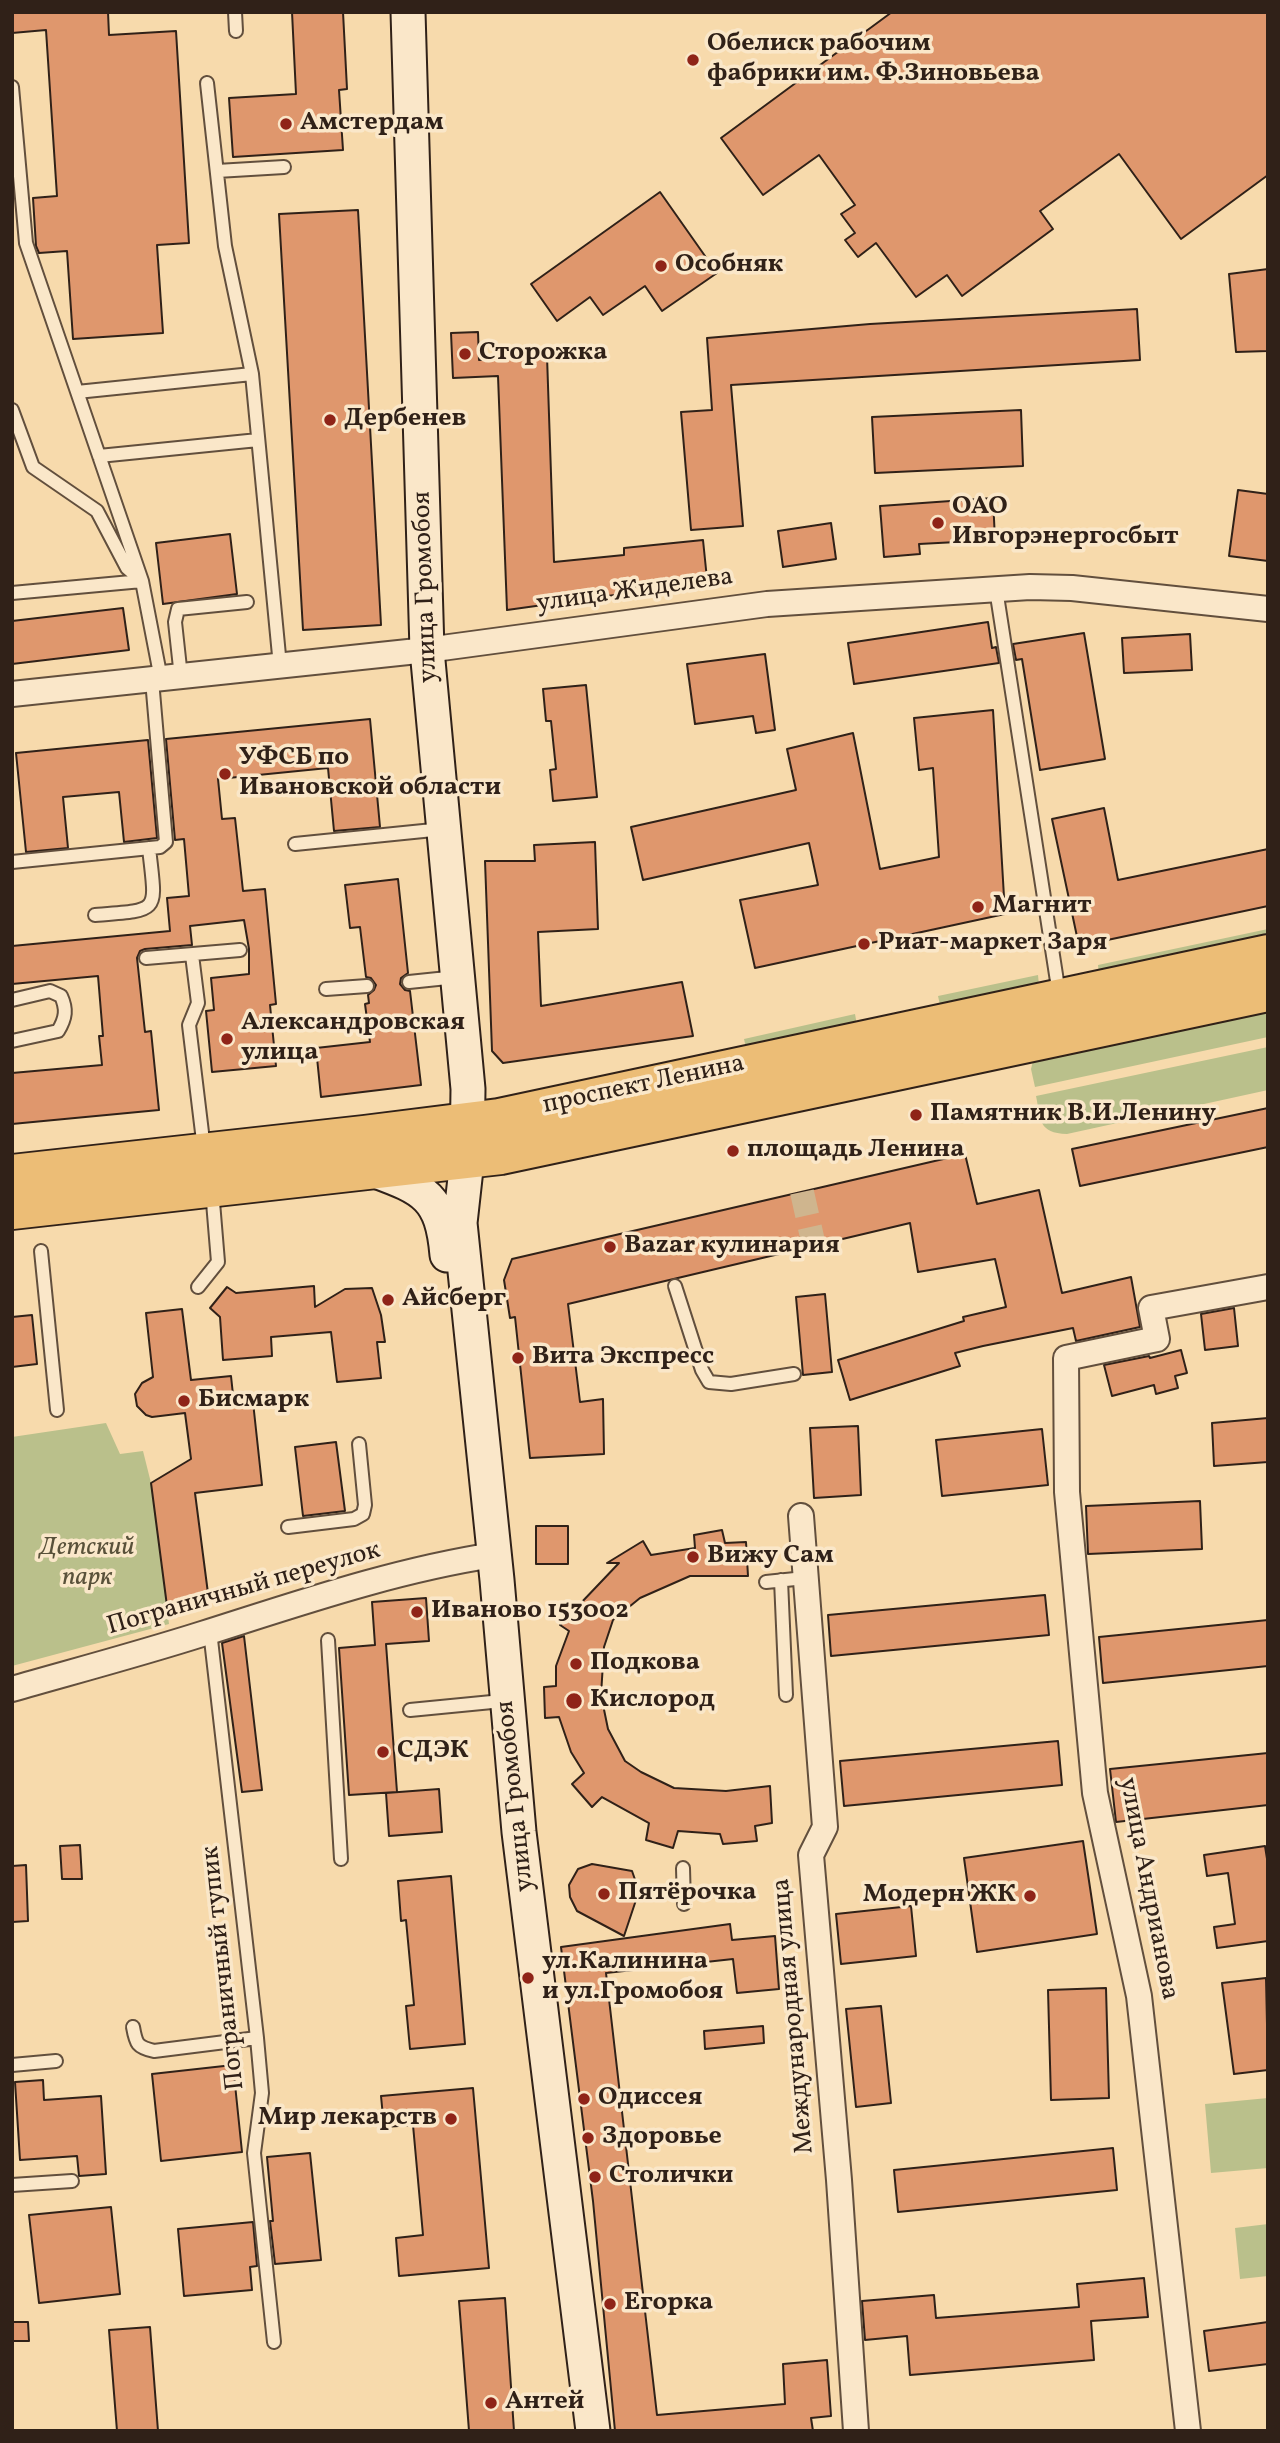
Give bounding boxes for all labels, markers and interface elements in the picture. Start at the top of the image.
place label: Обелиск рабочим фабрики им. Ф.Зиновьева [707,29,1040,90]
marker: Обелиск рабочим фабрики им. Ф.Зиновьева [685,52,701,68]
place label: Амстердам [300,108,444,140]
marker: Амстердам [278,116,294,132]
place label: Особняк [675,250,783,282]
marker: Особняк [653,258,669,274]
place label: Сторожка [479,338,607,370]
marker: Сторожка [457,346,473,362]
place label: Дербенев [344,404,467,436]
marker: Дербенев [322,412,338,428]
street label: улица Громобоя [408,490,446,684]
place label: ОАО Ивгорэнергосбыт [952,492,1179,554]
marker: ОАО Ивгорэнергосбыт [930,515,946,531]
street label: улица Жиделева [535,563,735,621]
place label: УФСБ по Ивановской области [239,743,501,804]
marker: УФСБ по Ивановской области [217,766,233,782]
place label: Магнит [992,891,1092,923]
marker: Магнит [970,899,986,915]
place label: Риат-маркет Заря [878,928,1107,960]
marker: Риат-маркет Заря [856,936,872,952]
place label: Александровская улица [241,1008,465,1070]
marker: Александровская улица [219,1031,235,1047]
street label: проспект Ленина [540,1049,748,1123]
place label: Памятник В.И.Ленину [930,1099,1216,1131]
marker: Памятник В.И.Ленину [908,1107,924,1123]
place label: площадь Ленина [747,1135,964,1167]
marker: площадь Ленина [725,1143,741,1159]
place label: Bazar кулинария [624,1231,840,1263]
marker: Bazar кулинария [602,1239,618,1255]
place label: Айсберг [402,1284,506,1316]
marker: Айсберг [380,1292,396,1308]
place label: Вита Экспресс [532,1342,714,1374]
marker: Вита Экспресс [510,1350,526,1366]
place label: Бисмарк [198,1385,309,1417]
marker: Бисмарк [176,1393,192,1409]
park label: Детский парк [39,1533,135,1594]
street label: Пограничный переулок [104,1536,384,1644]
place label: Вижу Сам [707,1541,834,1573]
marker: Вижу Сам [685,1549,701,1565]
place label: Иваново 153002 [431,1596,629,1628]
marker: Иваново 153002 [409,1604,425,1620]
place label: Подкова [590,1648,700,1680]
marker: Подкова [568,1656,584,1672]
place label: Кислород [590,1685,715,1717]
marker: Кислород [564,1691,584,1711]
street label: улица Громобоя [491,1699,543,1893]
place label: СДЭК [397,1736,469,1768]
marker: СДЭК [375,1744,391,1760]
street label: улица Андрианова [1110,1775,1184,2003]
street label: Пограничный тупик [197,1844,253,2092]
street label: Международная улица [767,1877,823,2155]
place label: Пятёрочка [618,1878,756,1910]
place label: Модерн ЖК [863,1880,1016,1912]
marker: Пятёрочка [596,1886,612,1902]
marker: Модерн ЖК [1022,1888,1038,1904]
place label: ул.Калинина и ул.Громобоя [542,1947,723,2008]
marker: ул.Калинина и ул.Громобоя [520,1970,536,1986]
place label: Одиссея [598,2083,702,2115]
marker: Одиссея [576,2091,592,2107]
place label: Мир лекарств [258,2103,437,2135]
marker: Мир лекарств [443,2111,459,2127]
place label: Здоровье [602,2122,722,2154]
marker: Здоровье [580,2130,596,2146]
place label: Столички [609,2161,734,2193]
marker: Столички [587,2169,603,2185]
place label: Егорка [624,2288,713,2320]
marker: Егорка [602,2296,618,2312]
place label: Антей [505,2387,585,2419]
marker: Антей [483,2395,499,2411]

